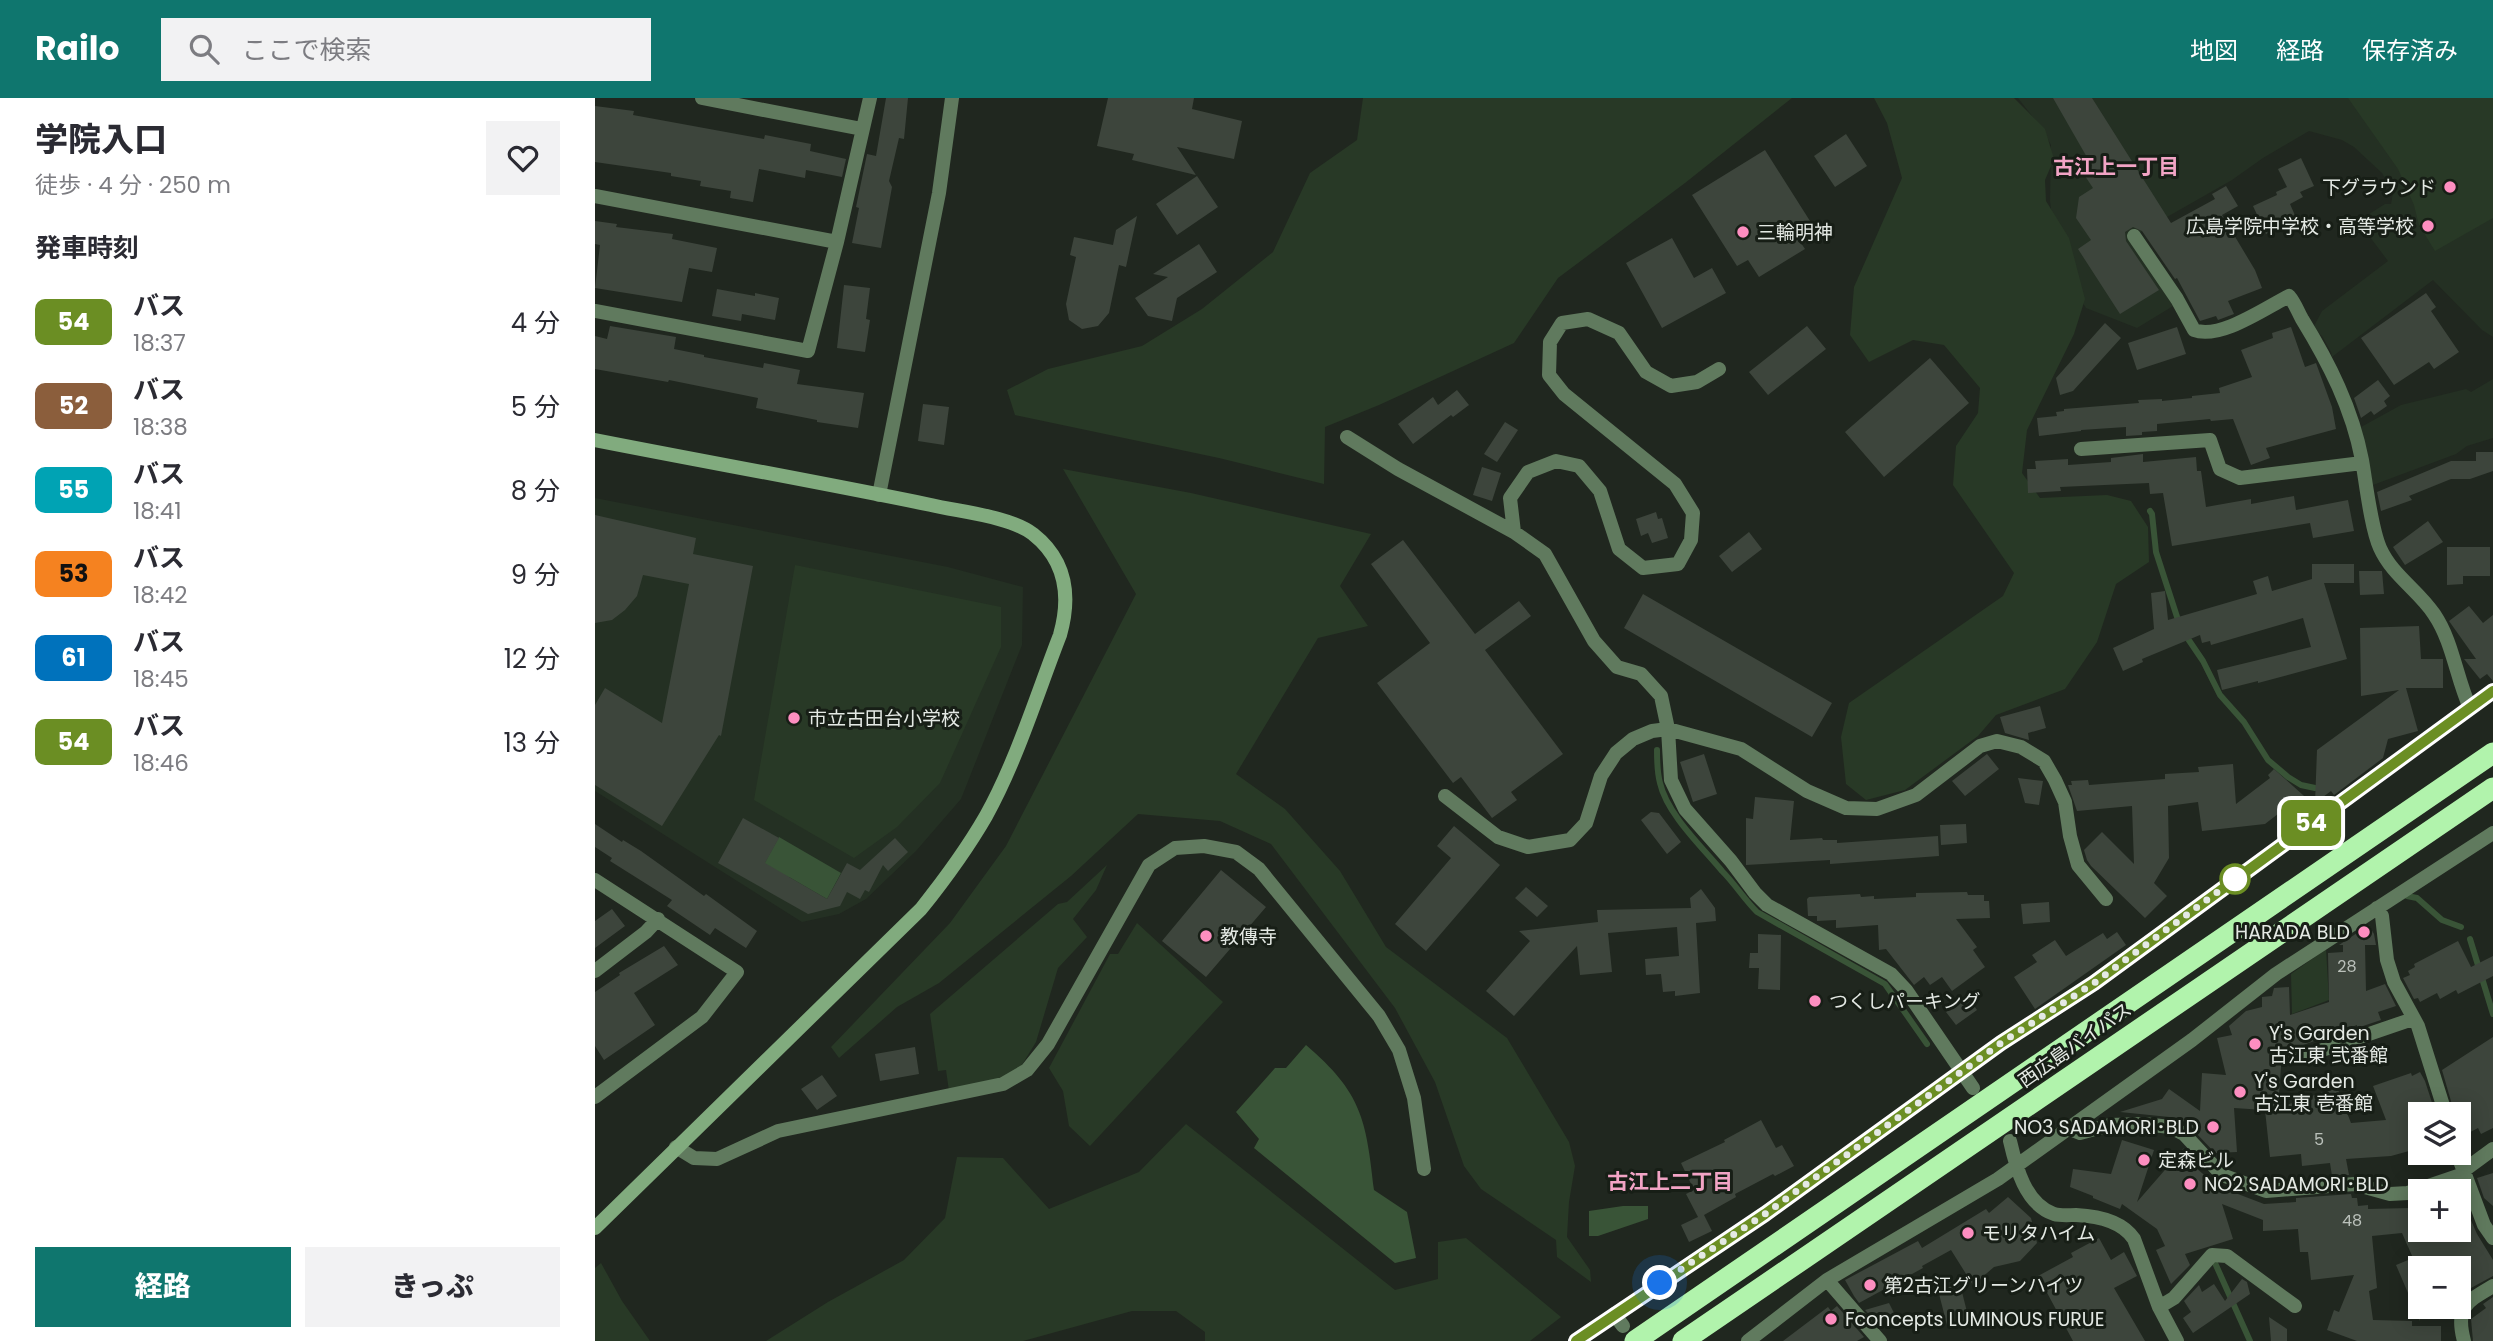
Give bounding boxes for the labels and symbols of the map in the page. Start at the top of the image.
district label: 古江上一丁目 [2053,152,2179,181]
place label: 下グラウンド [2322,174,2436,201]
marker: 下グラウンド [2442,179,2458,195]
place label: 広島学院中学校・高等学校 [2186,213,2414,240]
marker: 広島学院中学校・高等学校 [2420,218,2436,234]
place label: 三輪明神 [1757,219,1833,246]
marker: 三輪明神 [1735,224,1751,240]
place label: 市立古田台小学校 [808,705,960,732]
marker: 市立古田台小学校 [786,710,802,726]
line badge: 54 [2279,800,2343,846]
unlabelled marker [2220,864,2250,894]
place label: HARADA BLD [2235,919,2350,946]
place label: 教傳寺 [1220,923,1277,950]
marker: HARADA BLD [2356,924,2372,940]
marker: 教傳寺 [1198,928,1214,944]
house number: 28 [2337,955,2357,978]
place label: つくしパーキング [1829,988,1980,1015]
marker: つくしパーキング [1807,993,1823,1009]
street label: 西広島バイパス [2013,996,2137,1094]
place label: Y's Garden 古江東 弐番館 [2269,1020,2388,1069]
marker: Y's Garden 古江東 弐番館 [2247,1036,2263,1052]
place label: Y's Garden 古江東 壱番館 [2254,1068,2373,1117]
marker: Y's Garden 古江東 壱番館 [2232,1084,2248,1100]
place label: NO3 SADAMORI･BLD [2014,1114,2199,1141]
marker: NO3 SADAMORI･BLD [2205,1119,2221,1135]
house number: 5 [2314,1128,2324,1151]
place label: 定森ビル [2158,1147,2234,1174]
marker: 定森ビル [2136,1152,2152,1168]
district label: 古江上二丁目 [1607,1167,1733,1196]
place label: NO2 SADAMORI･BLD [2204,1171,2389,1198]
marker: NO2 SADAMORI･BLD [2182,1176,2198,1192]
house number: 48 [2342,1209,2362,1232]
place label: モリタハイム [1982,1220,2095,1247]
marker: モリタハイム [1960,1225,1976,1241]
your location [1642,1265,1677,1300]
place label: 第2古江グリーンハイツ [1884,1272,2084,1299]
marker: 第2古江グリーンハイツ [1862,1277,1878,1293]
place label: Fconcepts LUMINOUS FURUE [1845,1306,2104,1333]
marker: Fconcepts LUMINOUS FURUE [1823,1311,1839,1327]

